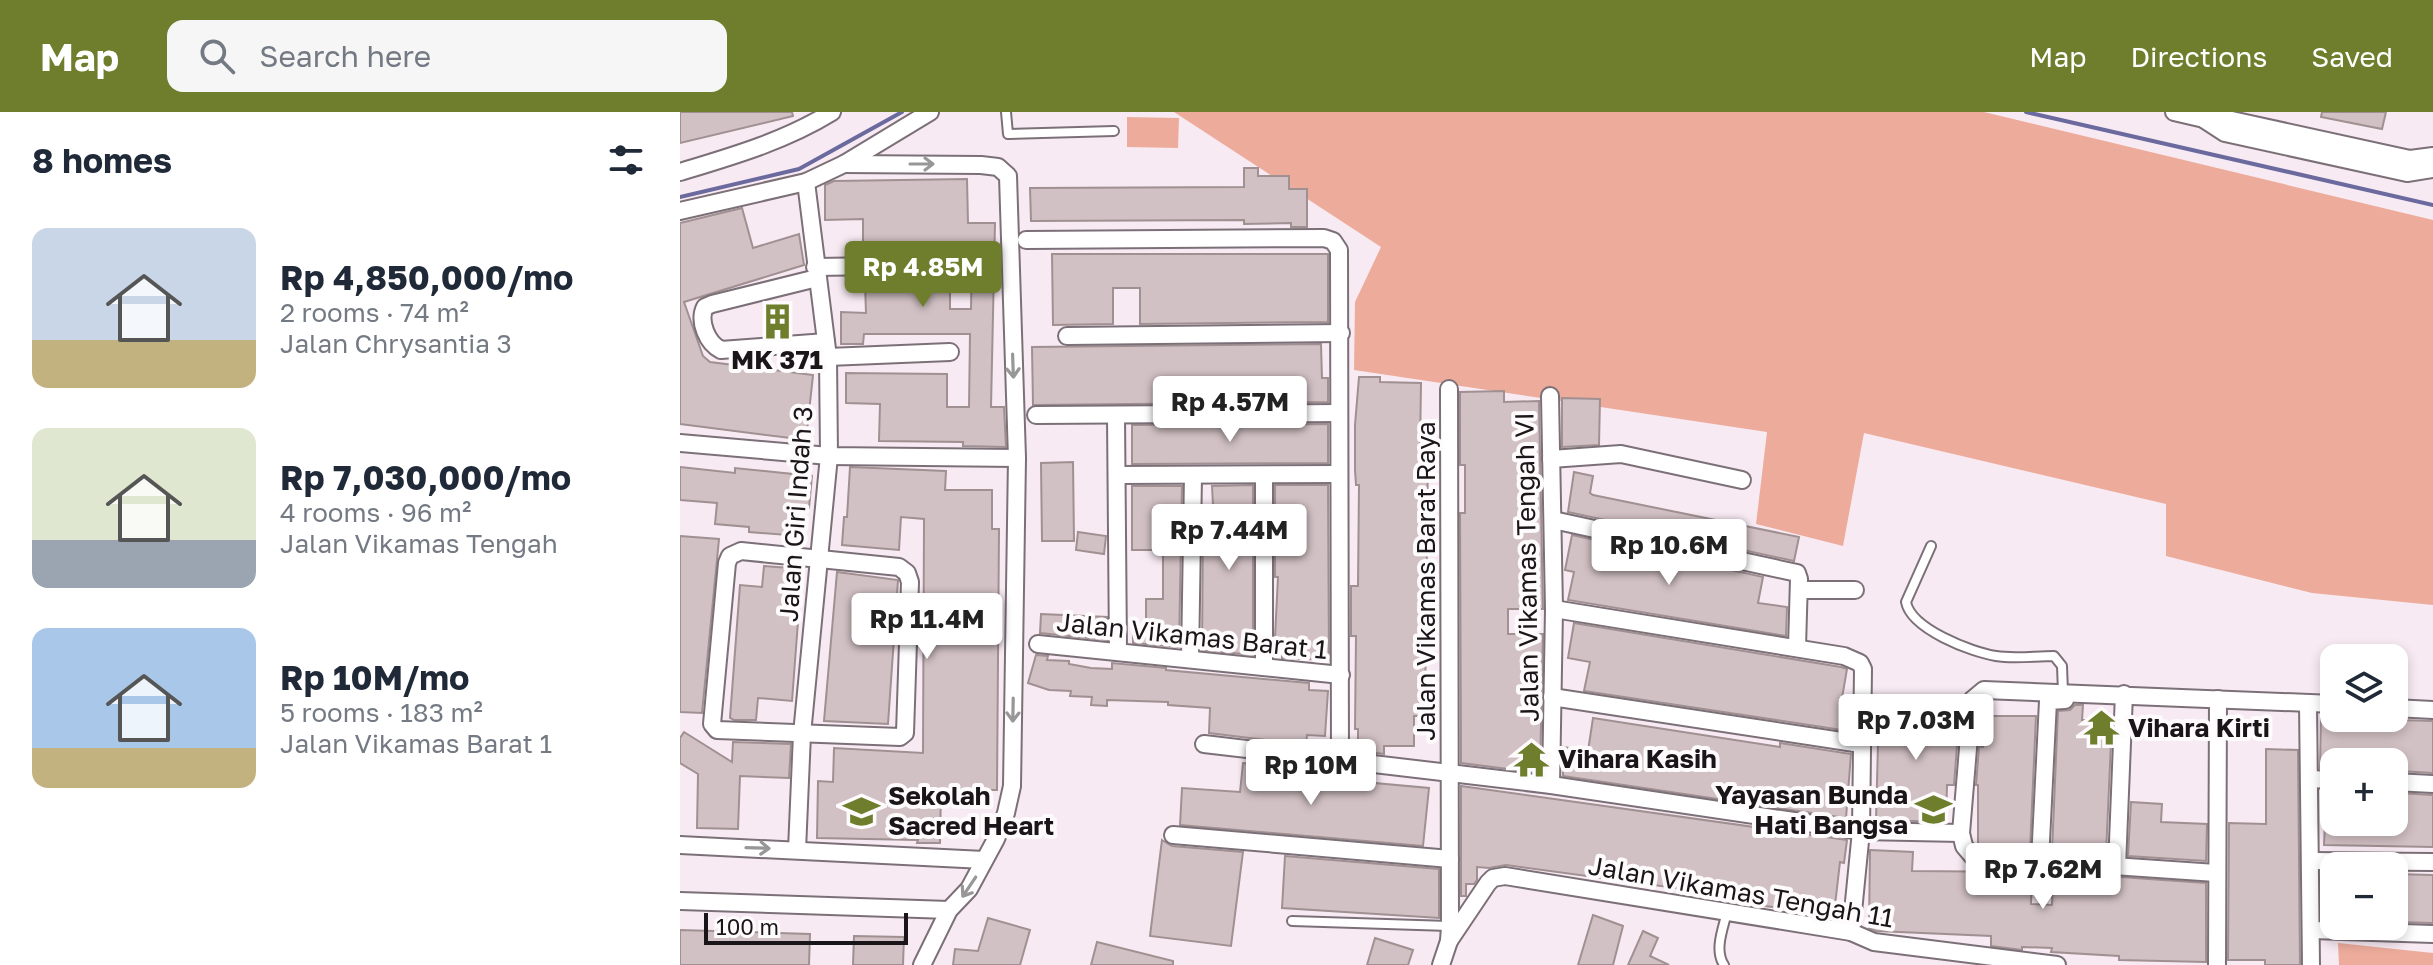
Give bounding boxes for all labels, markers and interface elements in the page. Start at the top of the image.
search box [167,20,727,92]
text: Map [40,34,119,79]
icon: search [195,34,239,78]
text: Search here [259,38,431,74]
text: Map [2029,40,2086,73]
text: Directions [2130,40,2267,73]
text: Saved [2311,40,2393,73]
icon: filters [604,138,648,182]
text: 8 homes [32,140,172,180]
one-way arrow [908,156,935,172]
pin: Rp 4.85M [840,241,1006,309]
text: Rp 4.85M [863,251,983,282]
text: Rp 4,850,000/mo [280,257,573,297]
icon: home [96,260,192,356]
text: 2 rooms · 74 m² [280,297,469,328]
building icon: MK 371 [758,302,796,340]
text: Jalan Chrysantia 3 [280,328,512,359]
place label: MK 371 [731,344,823,375]
one-way arrow [1006,352,1021,379]
pin: Rp 4.57M [1147,376,1313,444]
text: Rp 4.57M [1171,386,1289,417]
street label: Jalan Giri Indah 3 [773,405,818,623]
street label: Jalan Vikamas Tengah VI [1508,412,1545,722]
street label: Jalan Vikamas Barat Raya [1410,421,1441,741]
text: Rp 7,030,000/mo [280,457,571,497]
icon: home [96,460,192,556]
text: 4 rooms · 96 m² [280,497,471,528]
pin: Rp 7.44M [1146,504,1312,572]
text: Rp 7.44M [1170,514,1288,545]
pin: Rp 10.6M [1586,519,1752,587]
text: Jalan Vikamas Tengah [280,528,558,559]
text: Rp 10.6M [1610,529,1728,560]
pin: Rp 11.4M [844,593,1010,661]
text: Rp 11.4M [869,603,985,634]
street label: Jalan Vikamas Barat 1 [1055,606,1329,665]
map controls [2320,644,2408,940]
button: layers [2320,644,2408,732]
text: Rp 10M/mo [280,657,469,697]
icon: home [96,660,192,756]
pin: Rp 7.03M [1833,694,1999,762]
one-way arrow [1005,696,1021,723]
text: 5 rooms · 183 m² [280,697,483,728]
text: Rp 7.03M [1857,704,1975,735]
temple icon: Vihara Kirti [2083,709,2121,747]
place label: Vihara Kirti [2128,712,2270,743]
text: Jalan Vikamas Barat 1 [280,728,552,759]
pin: Rp 10M [1246,739,1376,807]
temple icon: Vihara Kasih [1513,740,1551,778]
place label: Vihara Kasih [1558,743,1717,774]
button: + [2320,748,2408,836]
text: Rp 10M [1264,749,1358,780]
place label: Yayasan Bunda Hati Bangsa [1715,779,1908,840]
place label: Sekolah Sacred Heart [888,780,1054,841]
school or university icon: Yayasan Bunda Hati Bangsa [1915,791,1953,829]
school or university icon: Sekolah Sacred Heart [843,792,881,830]
one-way arrow [744,841,771,856]
pin: Rp 7.62M [1960,843,2126,911]
street label: Jalan Vikamas Tengah 11 [1586,849,1896,934]
button: − [2320,852,2408,940]
text: Rp 7.62M [1984,853,2102,884]
one-way arrow [960,875,977,897]
scale bar [704,909,908,945]
text: 100 m [716,913,779,940]

